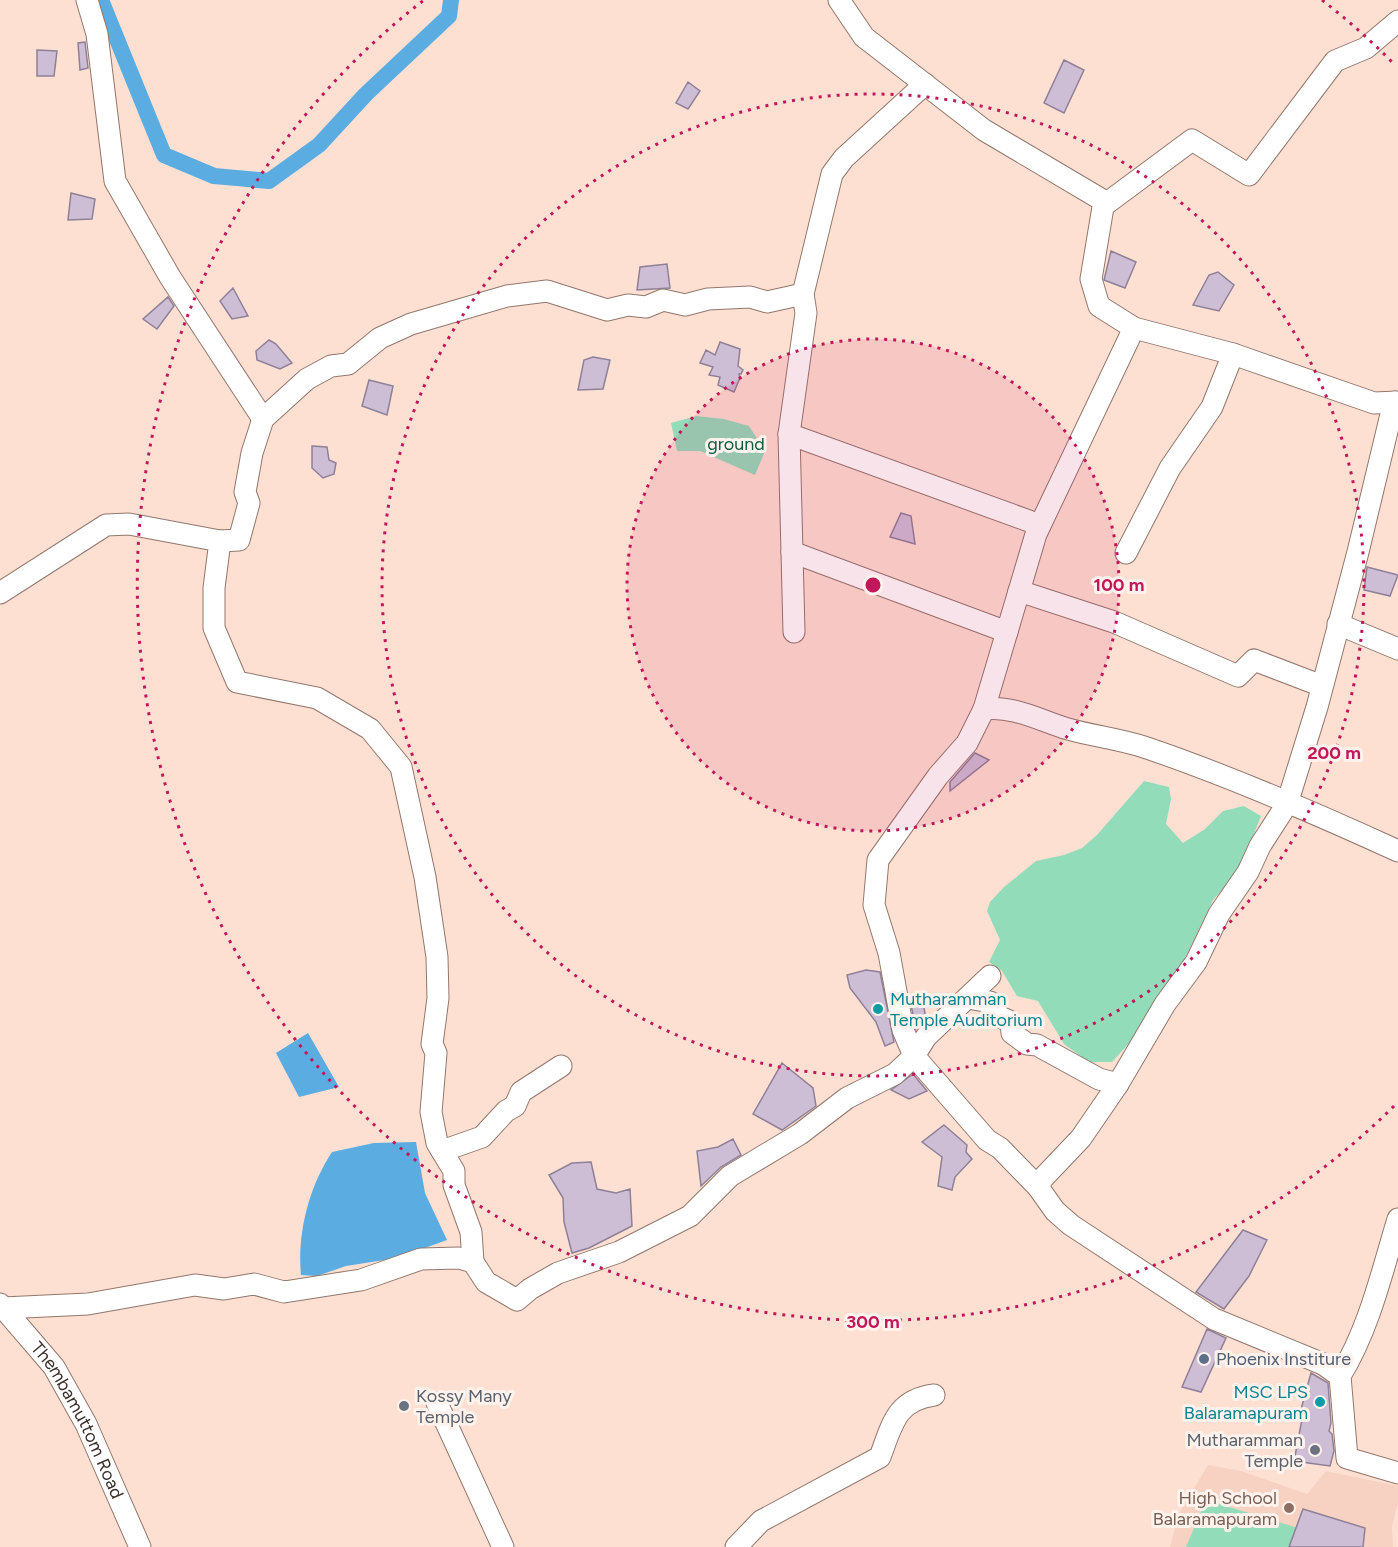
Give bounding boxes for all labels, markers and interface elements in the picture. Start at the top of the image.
park label: ground [707,433,765,455]
text: 100 m [1094,574,1144,596]
centre of rings [863,575,883,595]
text: 200 m [1307,742,1361,764]
place label: Mutharamman Temple Auditorium [890,988,1043,1031]
marker: Mutharamman Temple Auditorium [871,1002,885,1016]
text: 300 m [846,1311,900,1333]
street label: Thembamuttom Road [26,1337,128,1502]
place label: Phoenix Institure [1216,1348,1351,1370]
marker: Phoenix Institure [1197,1352,1211,1366]
place label: MSC LPS Balaramapuram [1184,1381,1308,1424]
place label: Kossy Many Temple [416,1385,512,1428]
marker: MSC LPS Balaramapuram [1313,1395,1327,1409]
marker: Kossy Many Temple [397,1399,411,1413]
place label: Mutharamman Temple [1187,1429,1303,1472]
marker: Mutharamman Temple [1308,1443,1322,1457]
place label: High School Balaramapuram [1153,1487,1277,1530]
marker: High School Balaramapuram [1282,1501,1296,1515]

